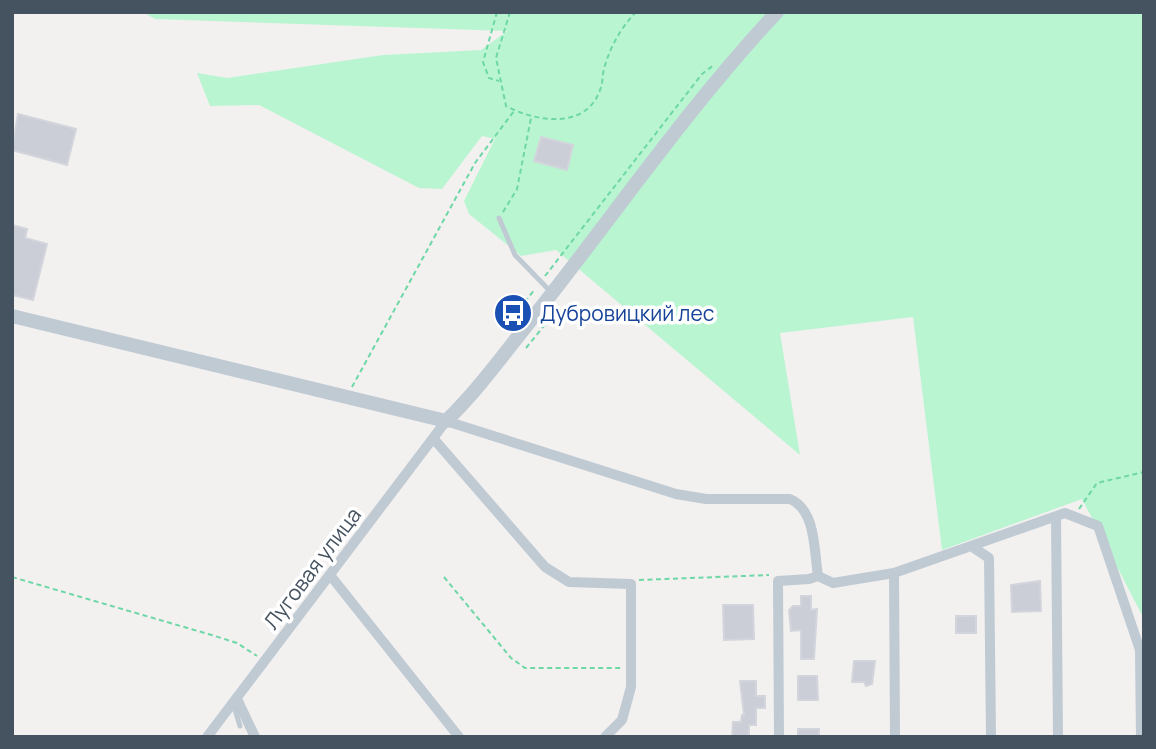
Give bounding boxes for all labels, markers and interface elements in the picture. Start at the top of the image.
bus stop icon: Дубровицкий лес [492,292,534,334]
place label: Дубровицкий лес [540,299,714,327]
street label: Луговая улица [257,501,367,635]

